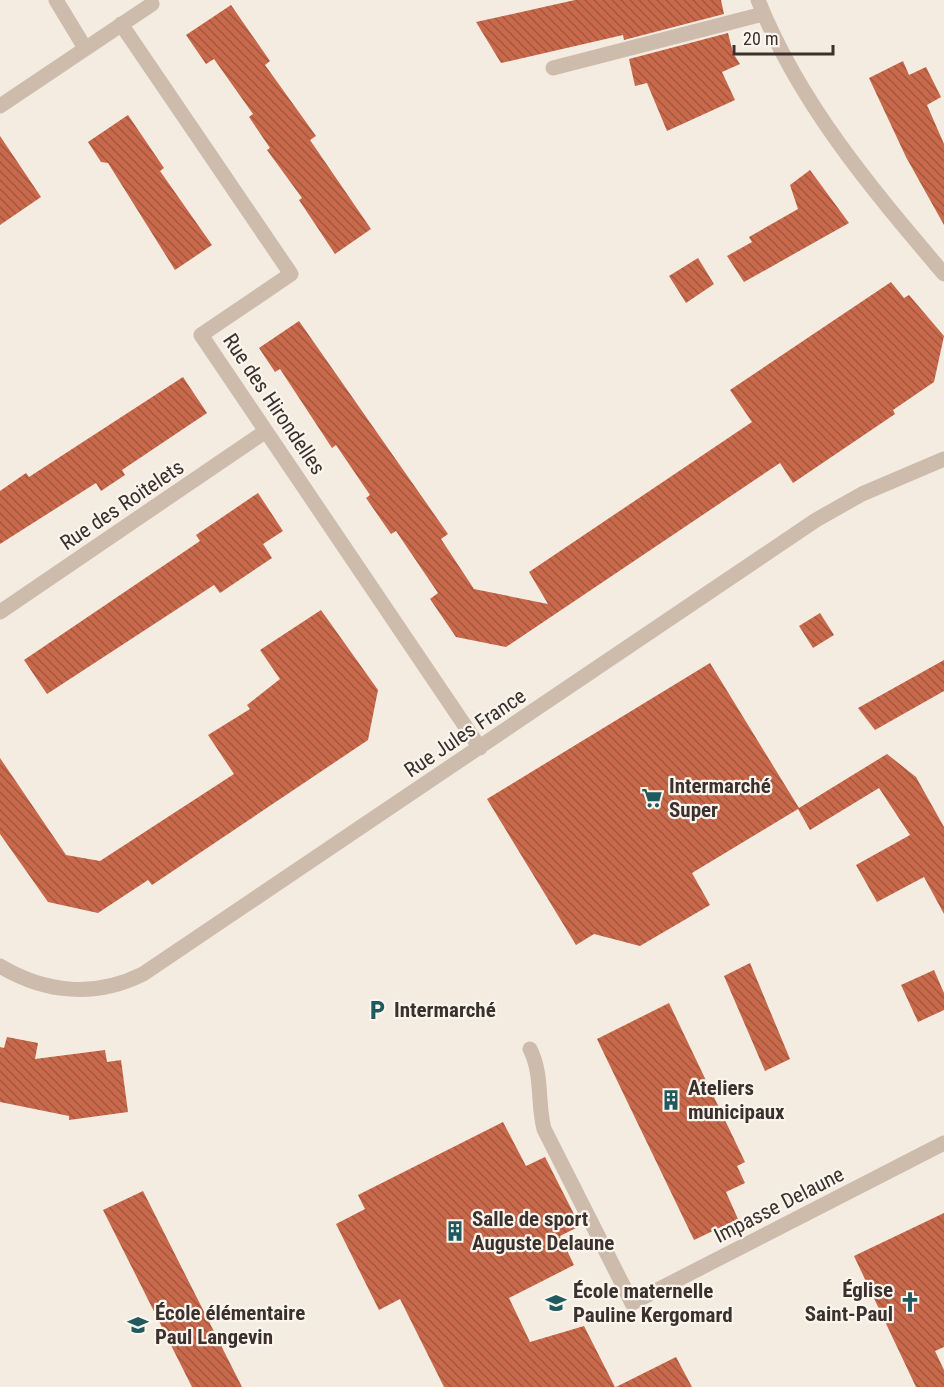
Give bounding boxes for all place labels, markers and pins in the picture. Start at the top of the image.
place label: Intermarché Super [669,774,771,822]
supermarket icon: Intermarché Super [640,786,664,810]
parking icon: Intermarché [365,998,389,1022]
place label: Intermarché [394,998,496,1022]
place label: Ateliers municipaux [688,1076,785,1124]
building icon: Ateliers municipaux [659,1088,683,1112]
place label: Salle de sport Auguste Delaune [472,1207,614,1255]
building icon: Salle de sport Auguste Delaune [443,1219,467,1243]
place label: Église Saint-Paul [805,1278,893,1326]
place label: École maternelle Pauline Kergomard [573,1279,733,1327]
church icon: Église Saint-Paul [898,1290,922,1314]
school or university icon: École maternelle Pauline Kergomard [544,1291,568,1315]
place label: École élémentaire Paul Langevin [155,1301,305,1349]
school or university icon: École élémentaire Paul Langevin [126,1313,150,1337]

